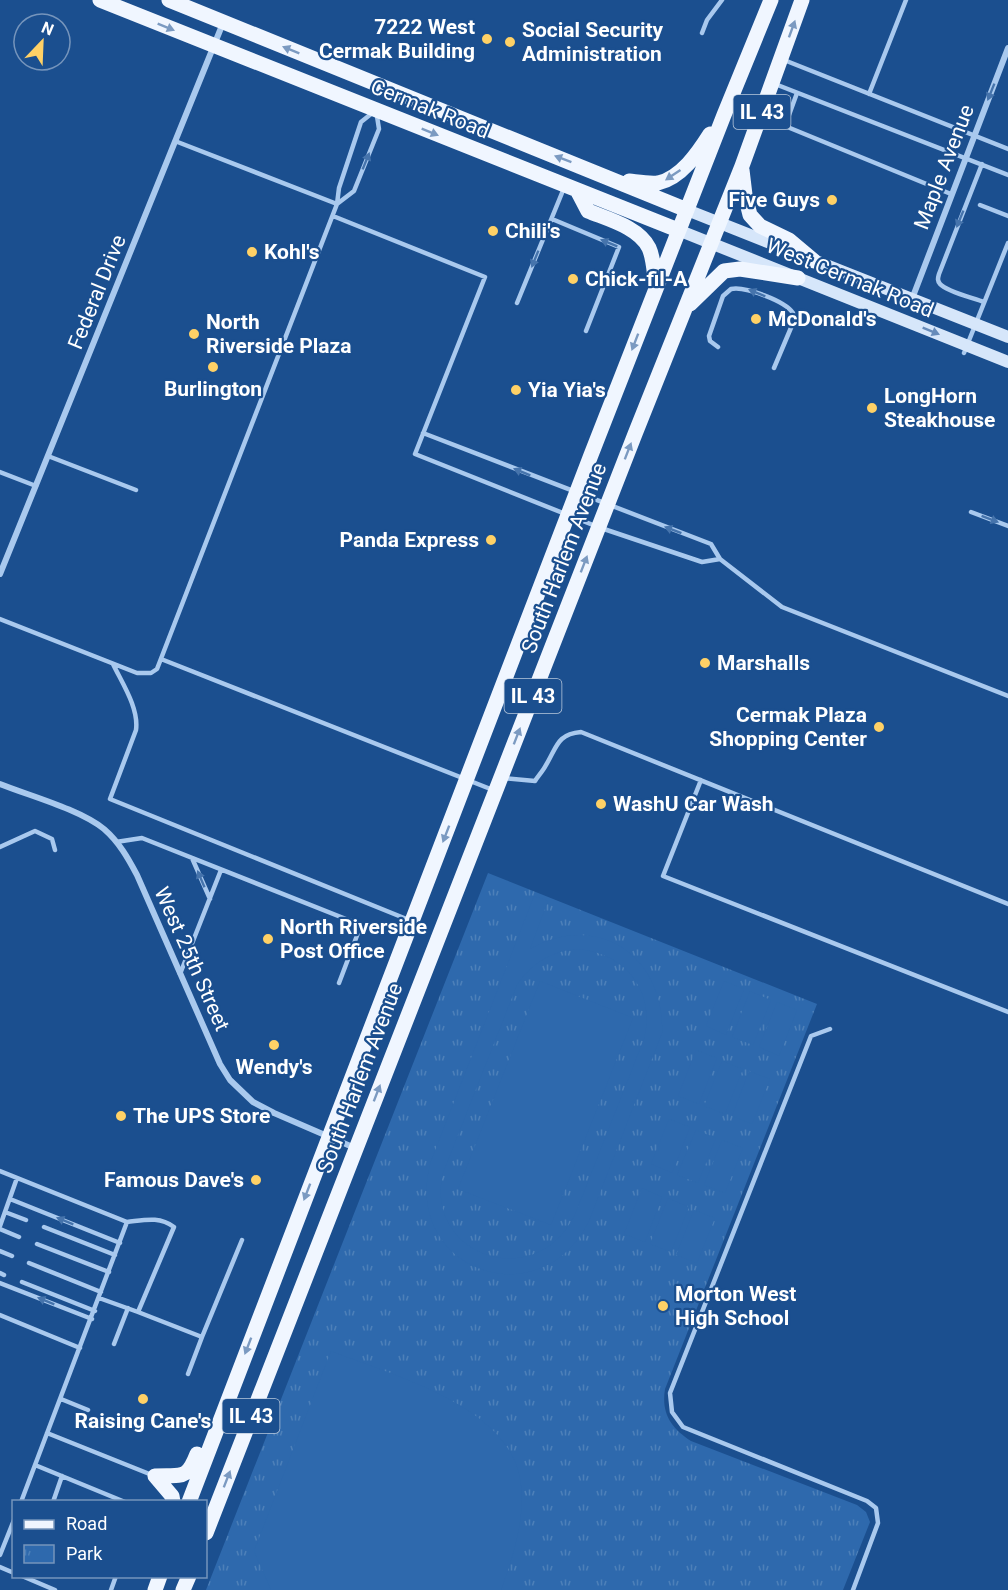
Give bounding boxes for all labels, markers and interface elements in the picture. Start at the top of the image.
north arrow [12,12,72,72]
place label: 7222 West Cermak Building [319,15,475,63]
text: N [39,18,57,40]
place label: Social Security Administration [522,18,664,66]
one-way arrow [787,20,797,38]
one-way arrow [157,22,175,32]
marker: 7222 West Cermak Building [480,32,494,46]
marker: Social Security Administration [503,35,517,49]
one-way arrow [282,45,300,55]
street label: Cermak Road [367,74,493,144]
one-way arrow [985,83,995,101]
road number: IL 43 [734,95,790,129]
street label: Maple Avenue [909,101,979,233]
one-way arrow [421,128,439,137]
one-way arrow [362,152,371,170]
one-way arrow [554,154,572,164]
one-way arrow [665,169,681,180]
place label: Five Guys [728,188,820,212]
marker: Five Guys [825,193,839,207]
one-way arrow [955,210,965,228]
place label: Chili's [505,219,561,243]
marker: Chili's [486,224,500,238]
street label: Federal Drive [63,231,131,353]
street label: West Cermak Road [763,234,937,322]
one-way arrow [600,238,618,248]
place label: Kohl's [264,240,320,264]
marker: Kohl's [245,245,259,259]
one-way arrow [530,250,539,268]
place label: Chick-fil-A [585,267,688,291]
marker: Chick-fil-A [566,272,580,286]
one-way arrow [748,288,766,298]
place label: McDonald's [768,307,877,331]
place label: North Riverside Plaza [206,310,352,358]
marker: McDonald's [749,312,763,326]
marker: North Riverside Plaza [187,327,201,341]
one-way arrow [922,327,940,337]
one-way arrow [630,333,639,351]
marker: Burlington [206,360,220,374]
place label: Burlington [164,377,262,401]
place label: Yia Yia's [528,378,606,402]
marker: Yia Yia's [509,383,523,397]
place label: LongHorn Steakhouse [884,384,995,432]
marker: LongHorn Steakhouse [865,401,879,415]
one-way arrow [624,442,633,460]
street label: South Harlem Avenue [517,460,611,656]
one-way arrow [513,467,531,476]
one-way arrow [981,515,999,525]
one-way arrow [664,524,682,534]
place label: Panda Express [340,528,479,552]
marker: Panda Express [484,533,498,547]
one-way arrow [579,555,589,573]
place label: Marshalls [717,651,810,675]
marker: Marshalls [698,656,712,670]
road number: IL 43 [504,679,562,713]
place label: Cermak Plaza Shopping Center [709,703,867,751]
marker: Cermak Plaza Shopping Center [872,720,886,734]
one-way arrow [513,727,522,745]
place label: WashU Car Wash [613,792,774,816]
marker: WashU Car Wash [594,797,608,811]
one-way arrow [441,825,451,843]
one-way arrow [196,869,206,887]
street label: West 25th Street [150,883,235,1035]
place label: North Riverside Post Office [280,915,427,963]
marker: North Riverside Post Office [261,932,275,946]
street label: South Harlem Avenue [313,980,407,1176]
marker: Wendy's [267,1038,281,1052]
place label: Wendy's [236,1055,313,1079]
one-way arrow [372,1084,382,1102]
place label: The UPS Store [133,1104,270,1128]
marker: The UPS Store [114,1109,128,1123]
place label: Famous Dave's [104,1168,244,1192]
marker: Famous Dave's [249,1173,263,1187]
one-way arrow [302,1183,312,1201]
one-way arrow [56,1216,74,1226]
place label: Morton West High School [675,1282,796,1330]
one-way arrow [37,1296,55,1305]
marker: Morton West High School [656,1299,670,1313]
one-way arrow [243,1337,253,1355]
marker: Raising Cane's [136,1392,150,1406]
road number: IL 43 [222,1399,280,1433]
place label: Raising Cane's [75,1409,212,1433]
one-way arrow [222,1469,232,1487]
legend [12,1500,207,1578]
text: Road [66,1513,107,1534]
text: Park [66,1543,103,1564]

